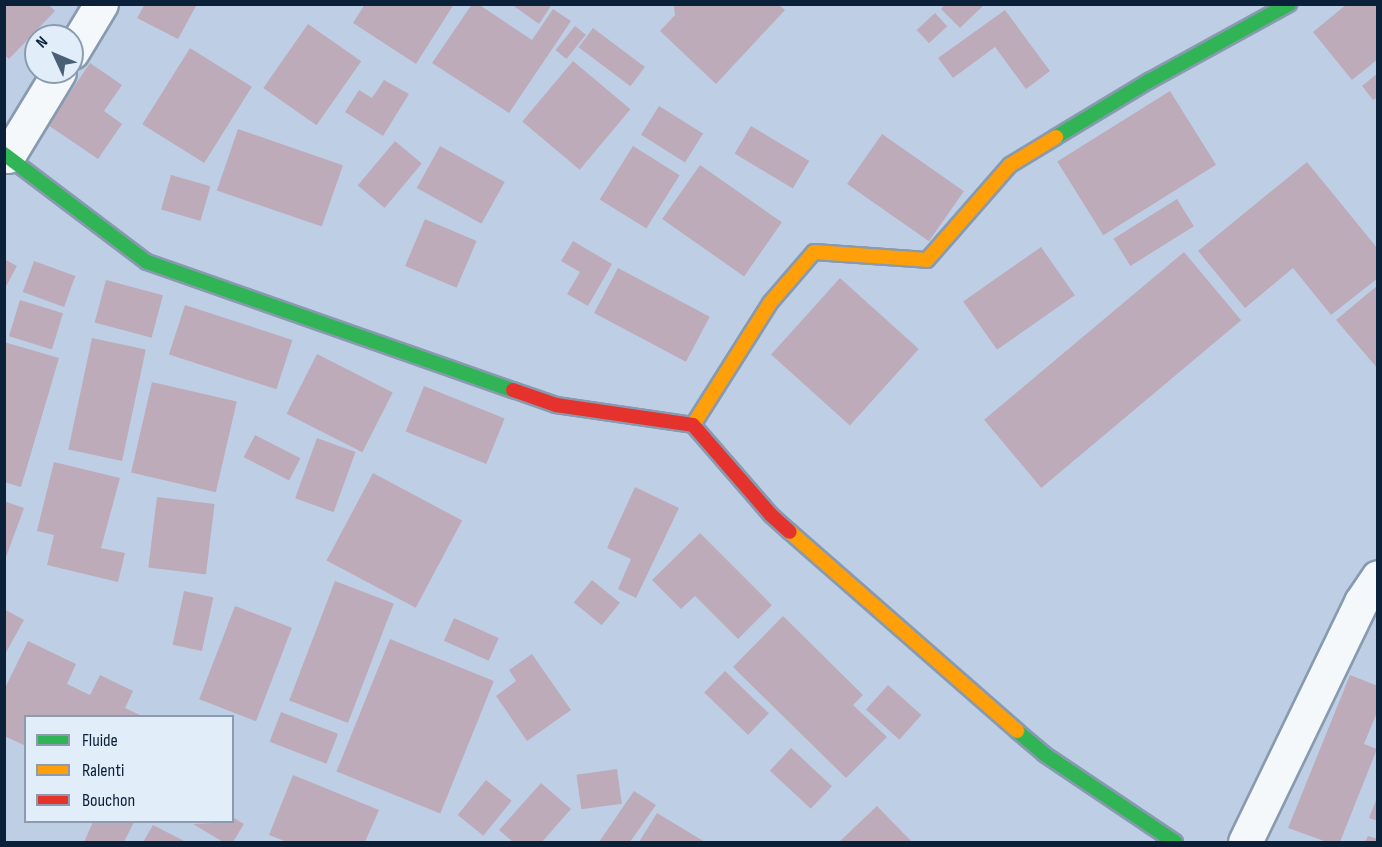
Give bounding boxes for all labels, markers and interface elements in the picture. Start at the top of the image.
north arrow [24,24,84,84]
text: N [32,33,52,52]
legend [24,715,234,823]
text: Fluide [82,730,118,751]
text: Ralenti [82,760,124,781]
text: Bouchon [82,790,135,811]

